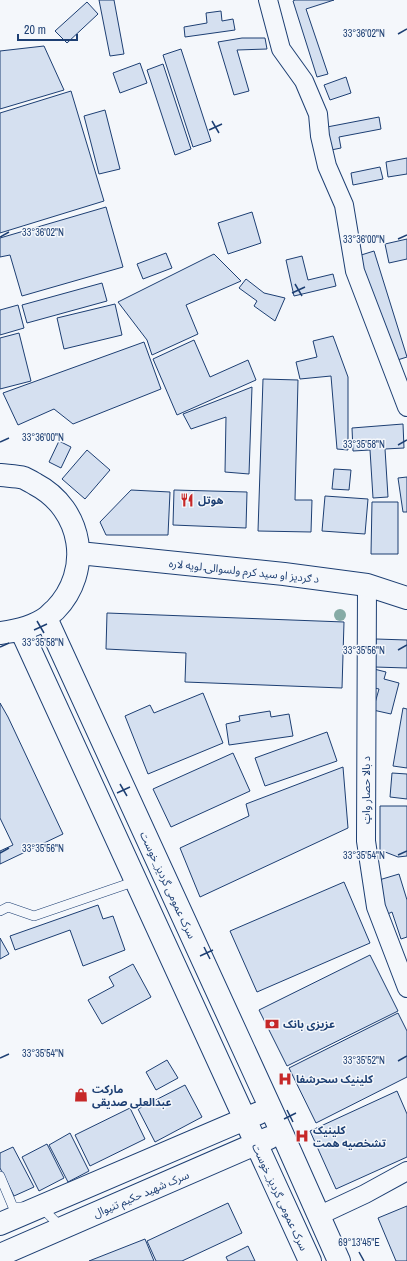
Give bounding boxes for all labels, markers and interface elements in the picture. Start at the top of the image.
scale bar [18,16,77,42]
text: 20 m [24,22,46,38]
text: 33°36'02"N [343,27,385,40]
text: 33°36'02"N [22,226,64,239]
text: 33°36'00"N [343,233,385,246]
text: 33°36'00"N [22,431,64,444]
text: 33°35'58"N [343,438,385,451]
restaurant icon: هوتل [179,492,195,508]
place label: هوتل [198,493,223,507]
street label: د ګردیز او سید کرم ولسوالۍ لویه لاره [168,556,320,587]
text: 33°35'58"N [22,636,64,649]
text: 33°35'56"N [343,644,385,657]
street label: د بالا حصار واټ [359,756,373,824]
street label: سرک عمومی گردیز_خوست [137,829,199,941]
text: 33°35'56"N [22,842,64,855]
text: 33°35'54"N [343,849,385,862]
bank icon: عزیزی بانک [264,1016,280,1032]
place label: عزیزی بانک [283,1017,335,1031]
text: 33°35'54"N [22,1047,64,1060]
text: 33°35'52"N [343,1054,385,1067]
hospital icon: کلینیک سحرشفا [277,1071,293,1087]
place label: کلینیک سحرشفا [296,1072,374,1086]
place label: مارکت عبدالعلی صدیقی [92,1082,172,1109]
shop icon: مارکت عبدالعلی صدیقی [73,1087,89,1103]
place label: کلینیک تشخصیه همت [313,1123,386,1150]
hospital icon: کلینیک تشخصیه همت [294,1128,310,1144]
street label: سرک عمومی گردیز_خوست [249,1141,311,1253]
street label: سرک شهید حکیم تنیوال [91,1167,192,1222]
text: 69°13'45"E [338,1236,380,1249]

